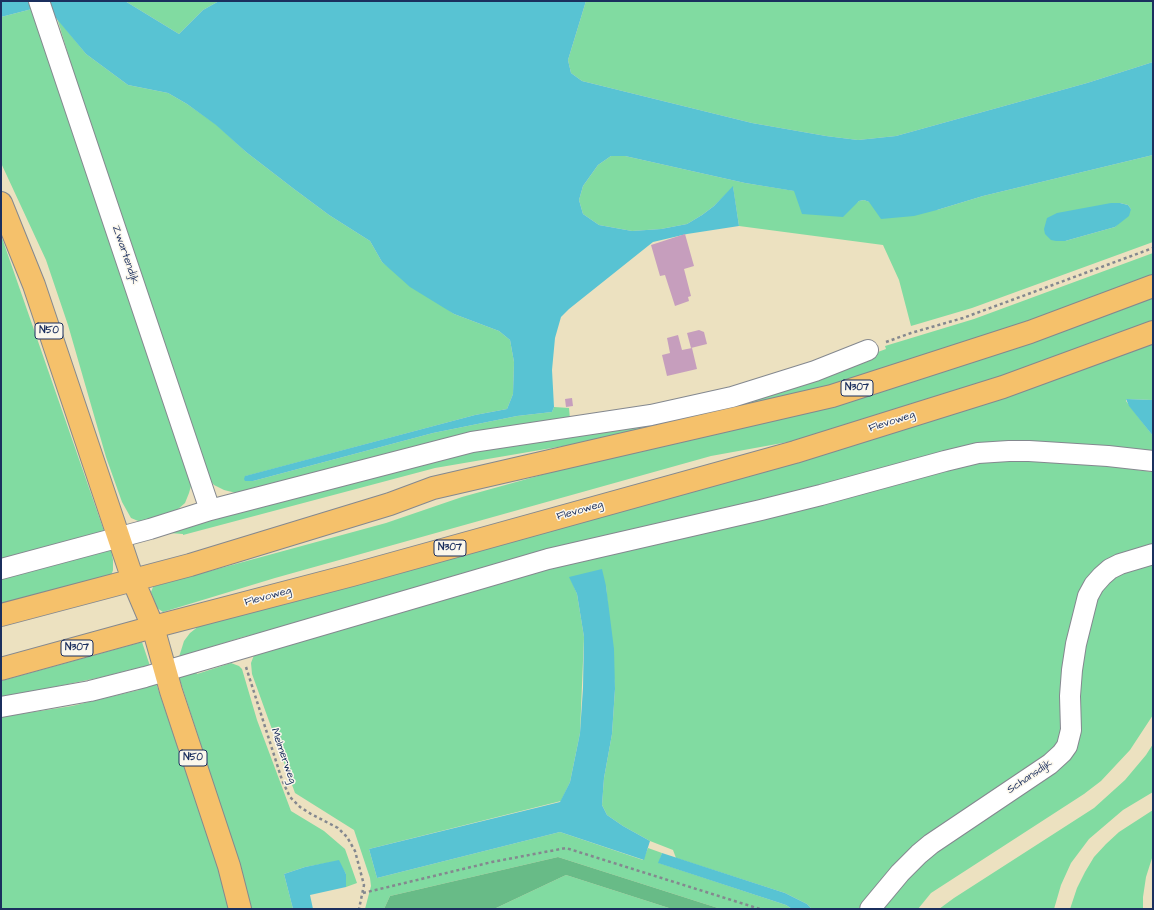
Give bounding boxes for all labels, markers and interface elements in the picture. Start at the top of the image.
street label: Zwartendijk [109,224,141,286]
road number: N50 [35,323,63,339]
road number: N307 [841,380,873,396]
street label: Flevoweg [867,408,917,436]
street label: Flevoweg [555,498,605,524]
road number: N307 [434,540,466,556]
street label: Flevoweg [243,584,293,610]
road number: N307 [61,640,93,656]
street label: Melmerweg [267,726,299,786]
road number: N50 [179,750,207,766]
street label: Schansdijk [1005,757,1055,797]

